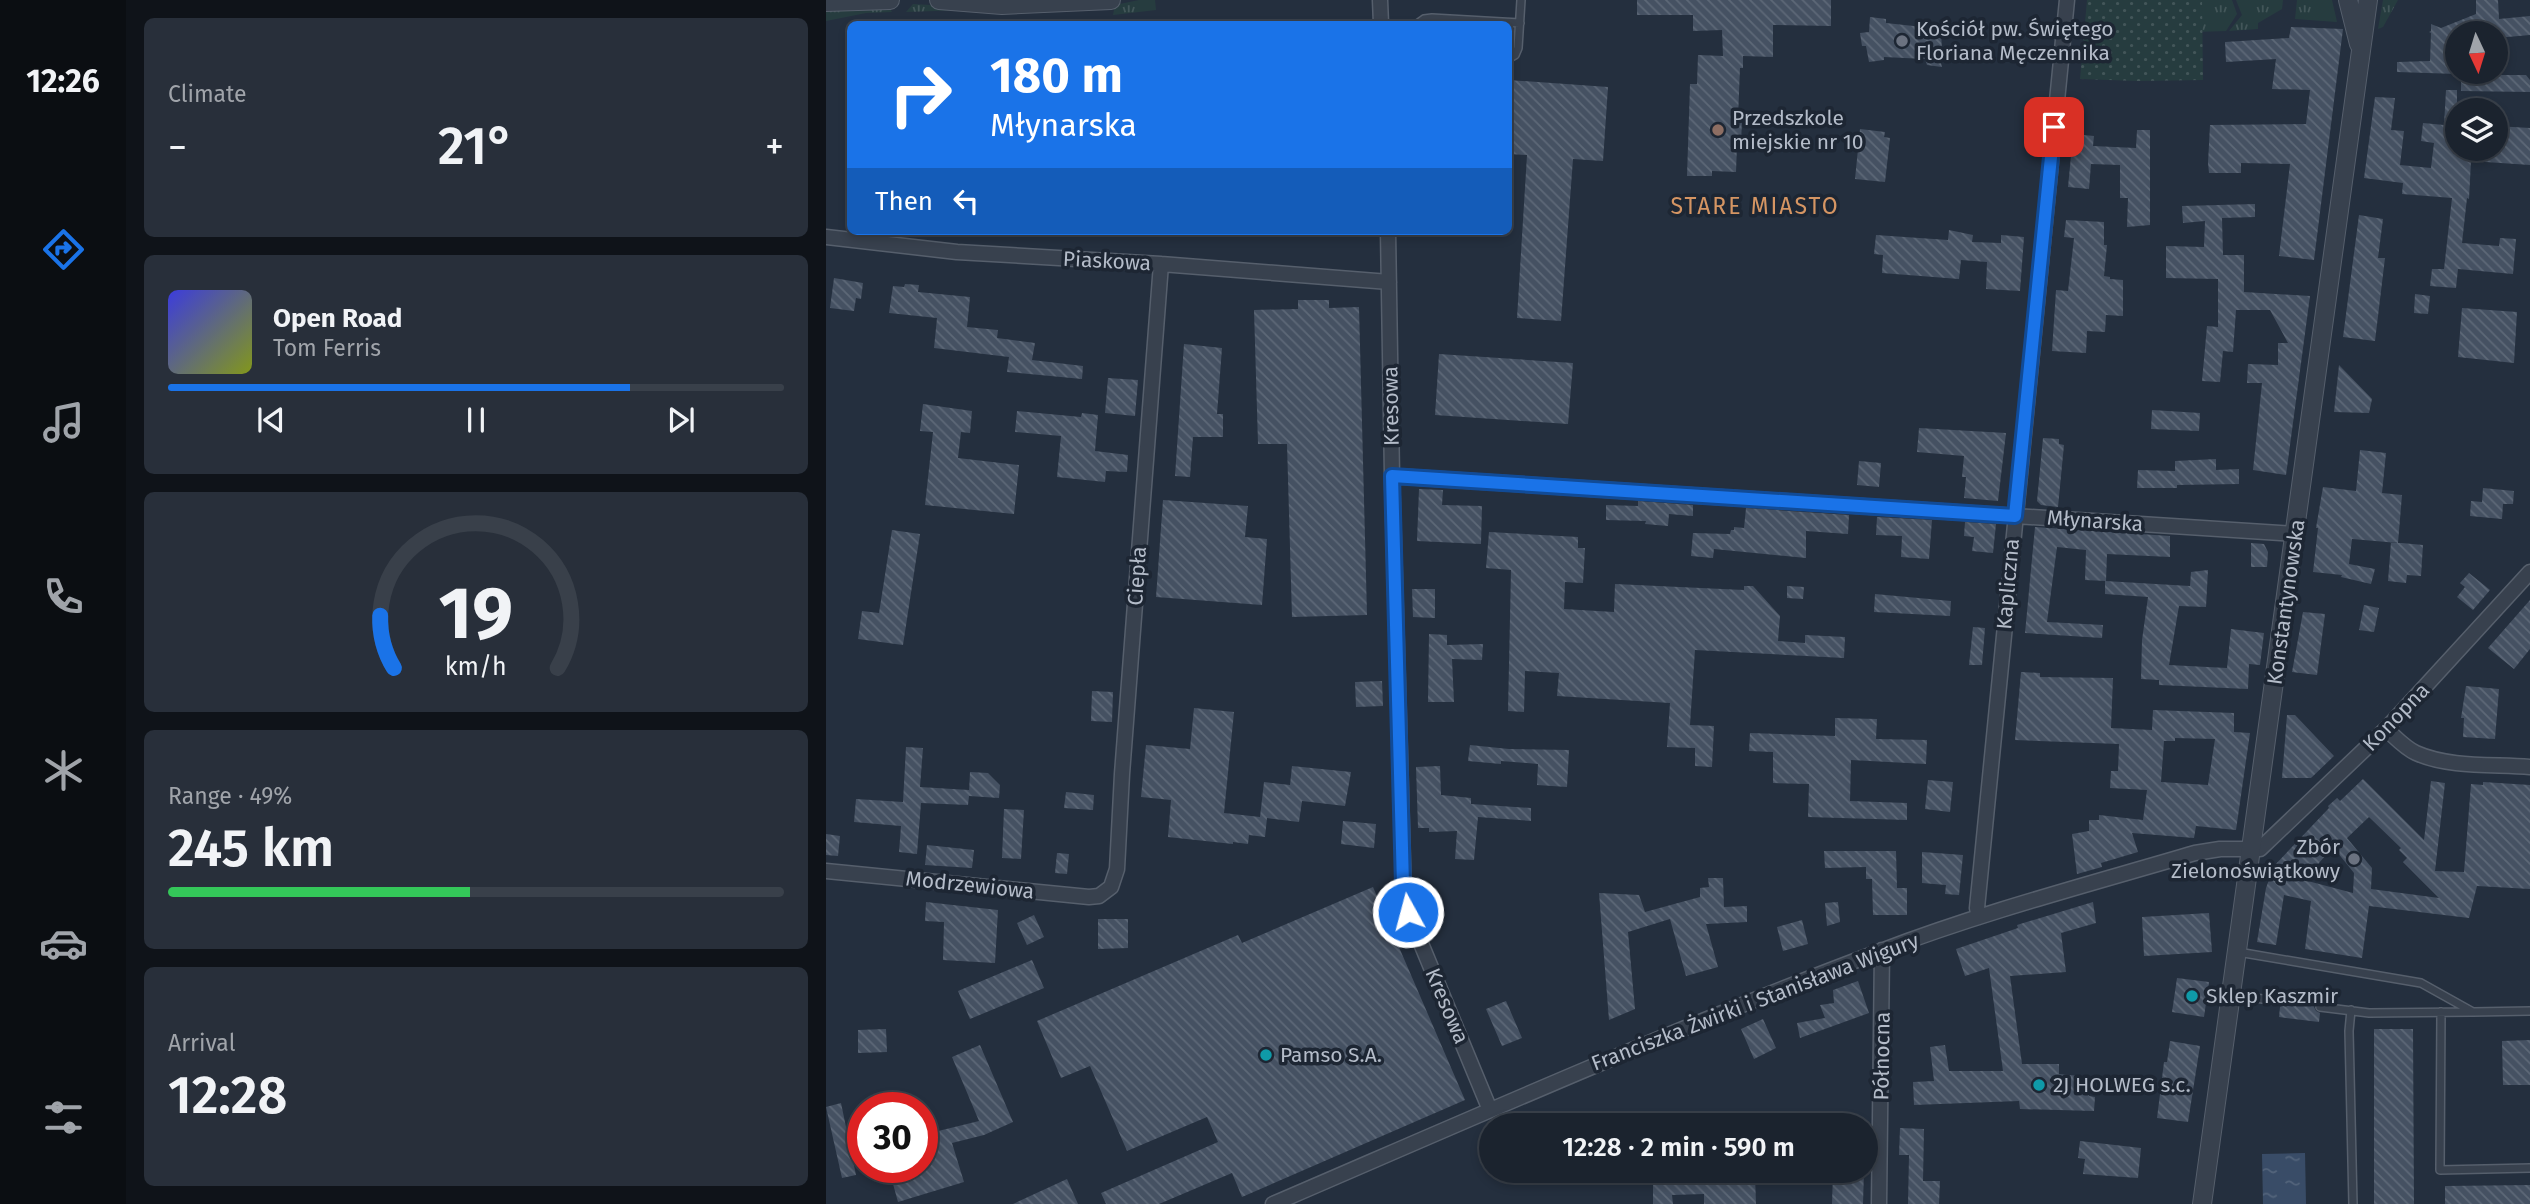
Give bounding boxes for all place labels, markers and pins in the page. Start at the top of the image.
place label: Kościół pw. Świętego Floriana Męczennika [1916,16,2114,66]
marker: Kościół pw. Świętego Floriana Męczennika [1894,33,1910,49]
pin [2024,97,2084,157]
place label: Przedszkole miejskie nr 10 [1732,105,1864,155]
marker: Przedszkole miejskie nr 10 [1710,122,1726,138]
place label: Zbór Zielonoświątkowy [2171,834,2341,884]
marker: Zbór Zielonoświątkowy [2346,851,2362,867]
place label: Sklep Kaszmir [2206,983,2338,1009]
marker: Sklep Kaszmir [2184,988,2200,1004]
place label: Pamso S.A. [1280,1042,1382,1068]
marker: Pamso S.A. [1258,1047,1274,1063]
place label: 2J HOLWEG s.c. [2053,1072,2191,1098]
marker: 2J HOLWEG s.c. [2031,1077,2047,1093]

